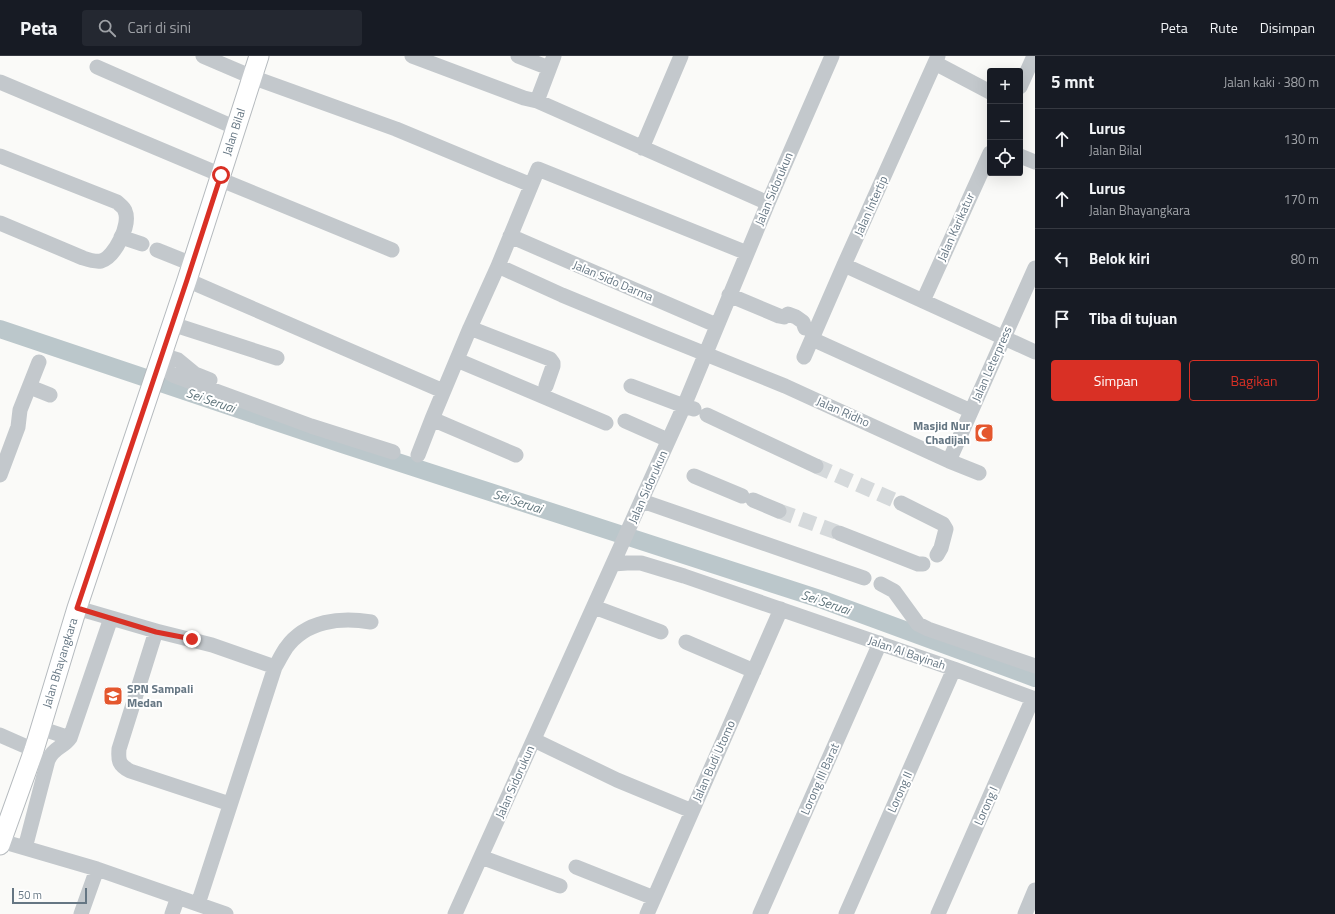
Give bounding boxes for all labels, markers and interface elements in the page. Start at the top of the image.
search box [82,10,362,46]
text: Peta [20,13,58,42]
text: Cari di sini [128,16,191,39]
icon: search [96,17,118,39]
text: Peta [1161,17,1188,38]
text: Rute [1210,17,1238,38]
text: Disimpan [1260,17,1315,38]
map controls [987,68,1023,176]
button: + [987,68,1023,104]
text: 5 mnt [1051,69,1094,95]
text: Jalan kaki · 380 m [1223,72,1319,92]
button: − [987,104,1023,140]
street label: Jalan Bilal [217,106,250,158]
text: Lurus [1089,117,1125,140]
icon: ahead [1051,128,1073,150]
text: 130 m [1283,129,1319,149]
button: locate [987,140,1023,176]
text: Jalan Bilal [1089,140,1142,160]
street label: Jalan Sidorukun [750,149,798,229]
route start [212,166,230,184]
street label: Jalan Intertip [849,173,892,239]
text: Lurus [1089,177,1125,200]
icon: ahead [1051,188,1073,210]
street label: Jalan Karikatur [932,189,979,264]
text: 170 m [1283,189,1319,209]
text: Jalan Bhayangkara [1089,200,1190,220]
text: Belok kiri [1089,247,1150,270]
icon: left [1051,248,1073,270]
text: 80 m [1291,249,1319,269]
street label: Jalan Sido Darma [570,255,656,306]
text: Tiba di tujuan [1089,307,1177,330]
icon: arrive [1051,308,1073,330]
street label: Jalan Leterpress [966,323,1017,405]
button: Simpan [1051,360,1181,401]
button: Bagikan [1189,360,1319,401]
water label: Sei Seruai [184,382,239,418]
street label: Jalan Ridho [814,391,873,432]
place label: Masjid Nur Chadijah [913,416,971,449]
mosque icon: Masjid Nur Chadijah [973,422,995,444]
street label: Jalan Sidorukun [623,447,672,526]
water label: Sei Seruai [491,484,546,519]
water label: Sei Seruai [799,584,854,620]
street label: Jalan Bhayangkara [37,615,82,710]
route end [183,630,201,648]
street label: Jalan AI Bayinah [866,630,948,675]
place label: SPN Sampali Medan [127,679,193,712]
school or university icon: SPN Sampali Medan [102,685,124,707]
street label: Jalan Budi Utomo [687,717,740,805]
street label: Lorong III Barat [795,739,844,818]
street label: Jalan Sidorukun [490,742,539,821]
street label: Lorong II [882,768,917,816]
street label: Lorong I [969,783,1002,828]
scale bar [12,886,87,905]
text: 50 m [18,887,42,903]

